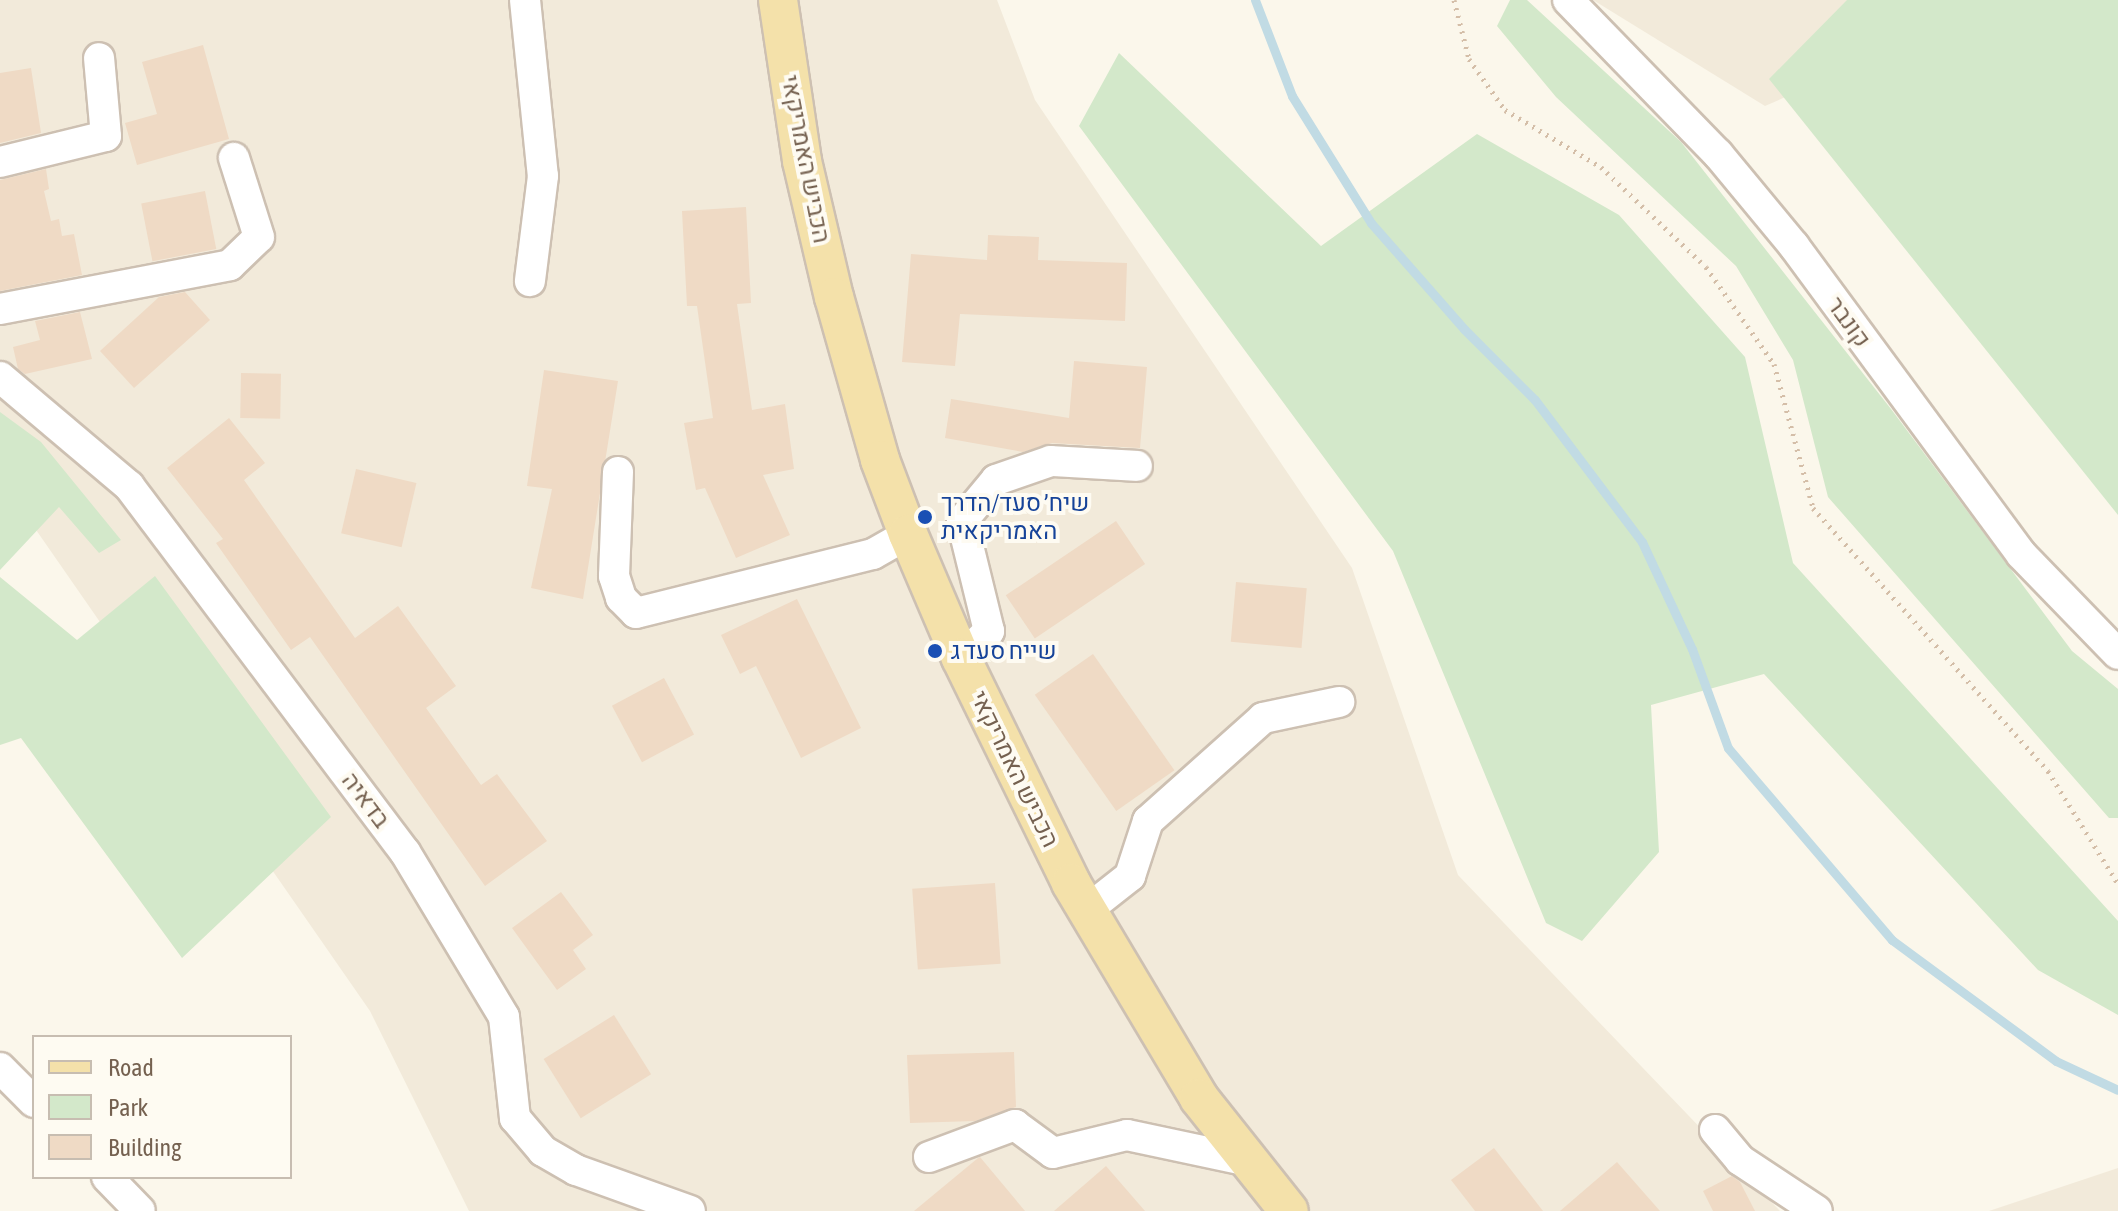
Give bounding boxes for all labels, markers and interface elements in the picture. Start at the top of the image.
street label: הכביש האמריקאי [776,73,836,245]
street label: קונבר [1821,291,1877,353]
place label: שיח׳ סעד/הדרך האמריקאית [941,489,1089,545]
marker: שיח׳ סעד/הדרך האמריקאית [916,508,934,526]
place label: שייח סעד ג [951,637,1057,665]
marker: שייח סעד ג [926,642,944,660]
street label: הכביש האמריקאי [965,686,1065,852]
street label: בדאיה [336,767,396,833]
legend [32,1035,292,1179]
text: Road [108,1054,154,1081]
text: Park [108,1094,148,1121]
text: Building [108,1134,181,1161]

